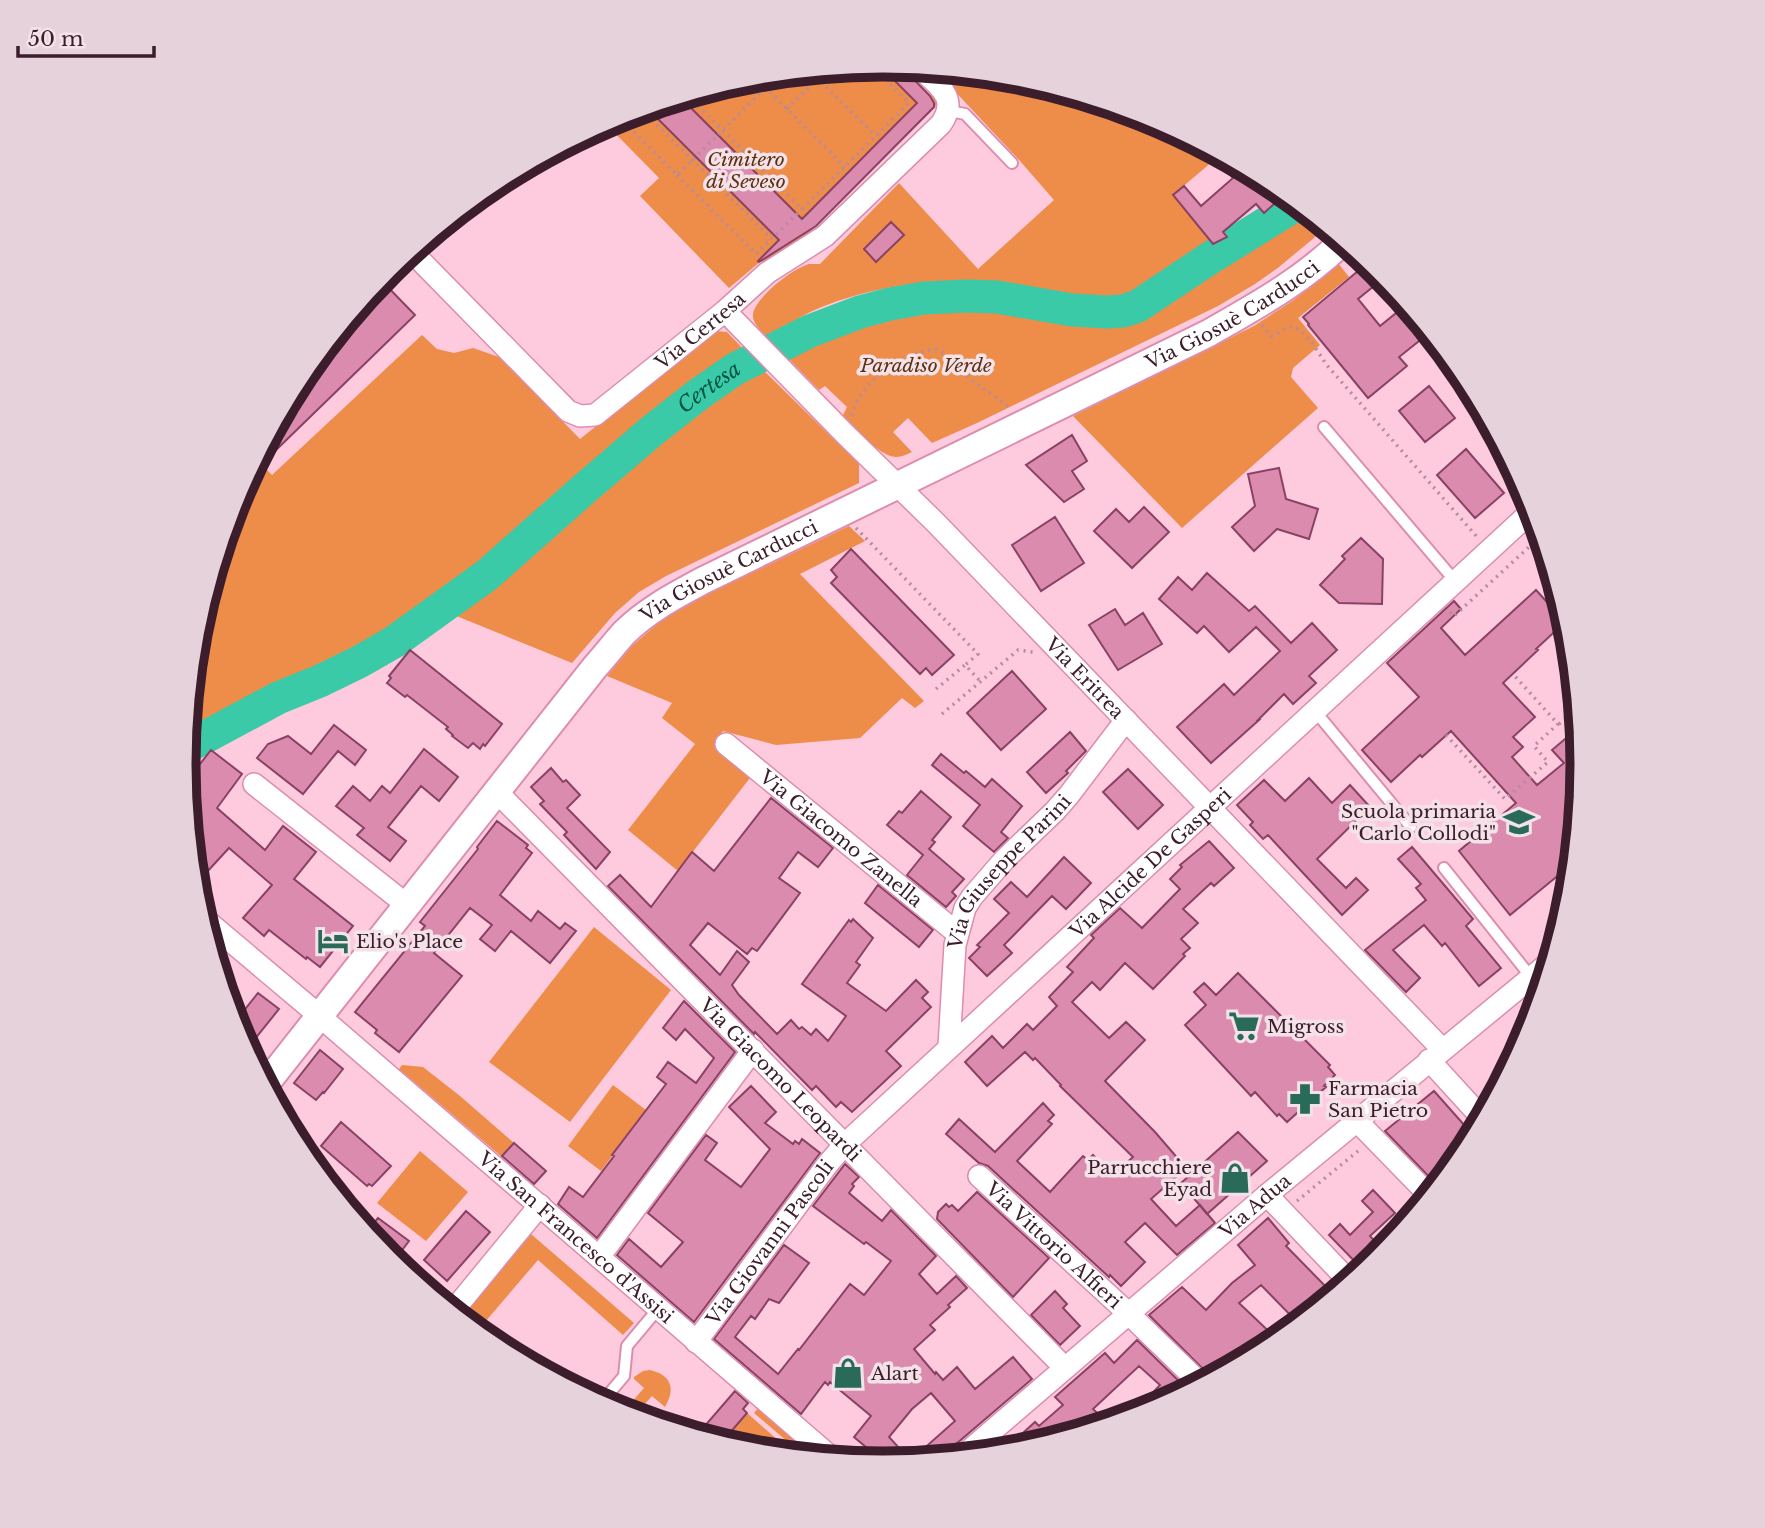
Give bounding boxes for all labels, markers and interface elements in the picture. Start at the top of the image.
scale bar [18,14,154,58]
text: 50 m [28,26,84,52]
park label: Cimitero di Seveso [706,148,786,193]
street label: Via Giosuè Carducci [1141,255,1325,375]
street label: Via Certesa [650,287,750,375]
park label: Paradiso Verde [859,354,992,377]
water label: Certesa [672,356,746,419]
street label: Via Giosuè Carducci [635,515,822,627]
street label: Via Eritrea [1040,632,1129,724]
street label: Via Giacomo Zanella [754,765,927,912]
street label: Via Alcide De Gasperi [1064,783,1236,944]
street label: Via Giuseppe Parini [943,790,1076,953]
place label: Scuola primaria "Carlo Collodi" [1341,800,1496,845]
school or university icon: Scuola primaria "Carlo Collodi" [1502,805,1536,839]
hotel icon: Elio's Place [316,924,350,958]
place label: Elio's Place [356,930,463,953]
street label: Via Giacomo Leopardi [694,993,866,1167]
supermarket icon: Migross [1227,1009,1261,1043]
place label: Migross [1267,1015,1344,1038]
place label: Farmacia San Pietro [1328,1077,1428,1122]
pharmacy icon: Farmacia San Pietro [1288,1082,1322,1116]
street label: Via San Francesco d'Assisi [473,1147,679,1329]
street label: Via Giovanni Pascoli [701,1155,839,1330]
place label: Parrucchiere Eyad [1087,1156,1212,1201]
shop icon: Parrucchiere Eyad [1218,1161,1252,1195]
street label: Via Adua [1214,1169,1296,1244]
street label: Via Vittorio Alfieri [980,1176,1127,1314]
shop icon: Alart [831,1356,865,1390]
place label: Alart [870,1362,919,1385]

